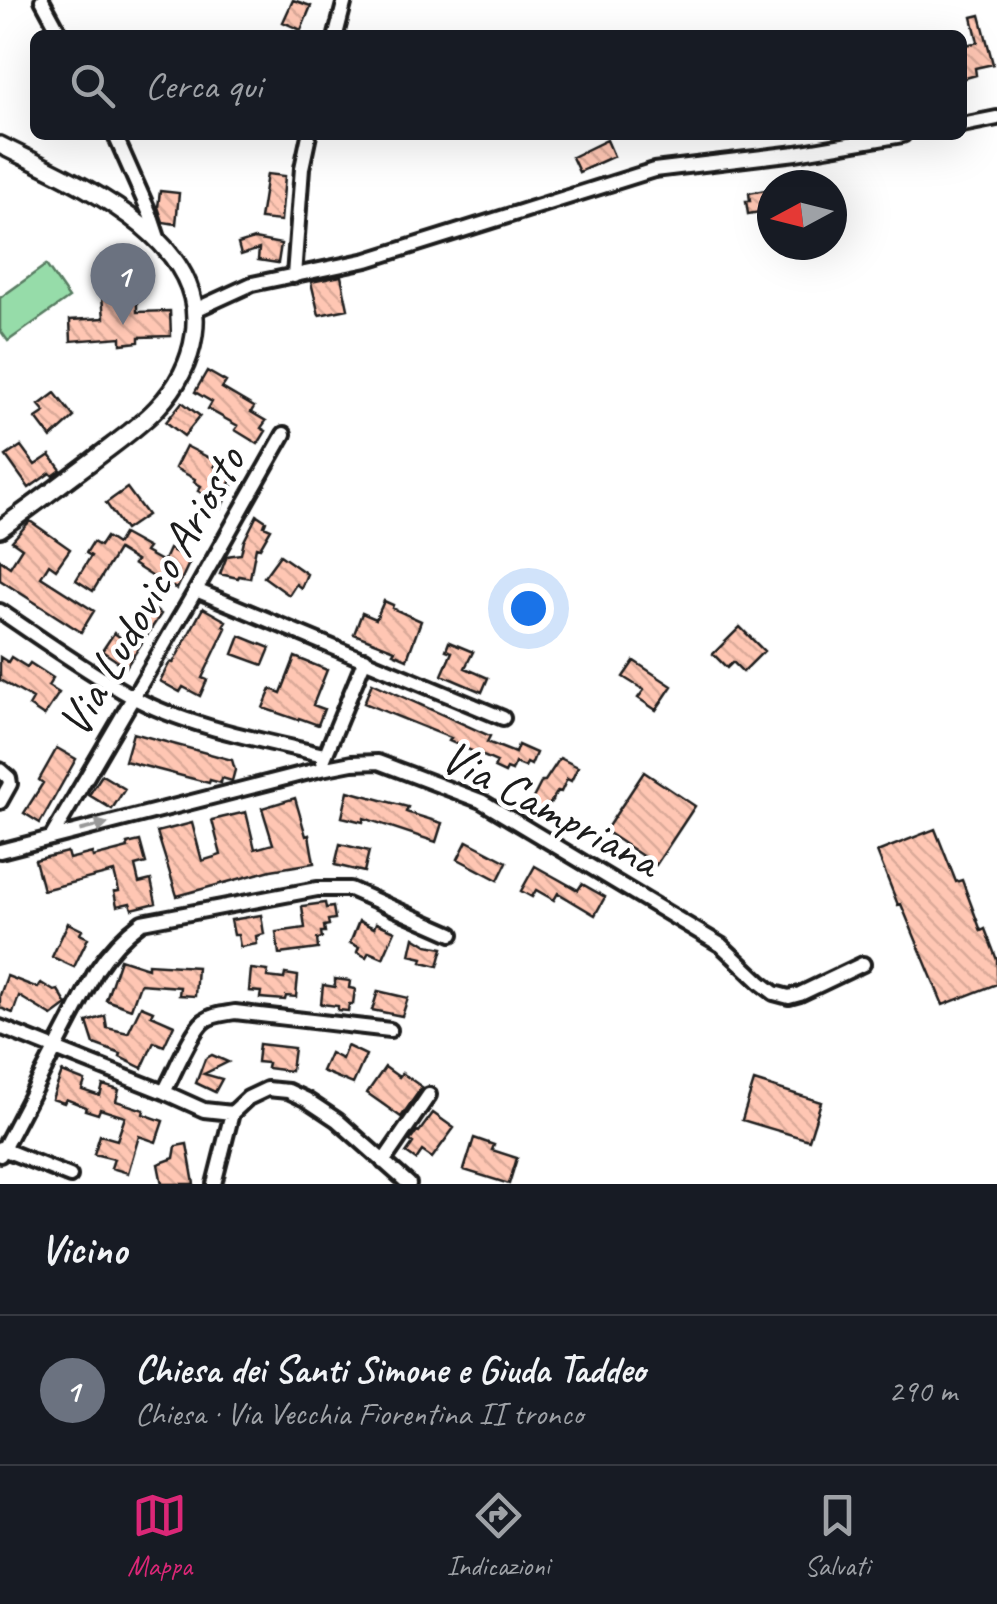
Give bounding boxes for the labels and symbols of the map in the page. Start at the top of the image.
north arrow [757,170,847,260]
pin: 1 [90,242,156,325]
street label: Via Ludovico Ariosto [44,434,259,747]
your location [503,583,554,634]
street label: Via Campriana [431,726,673,892]
one-way arrow [79,818,110,834]

